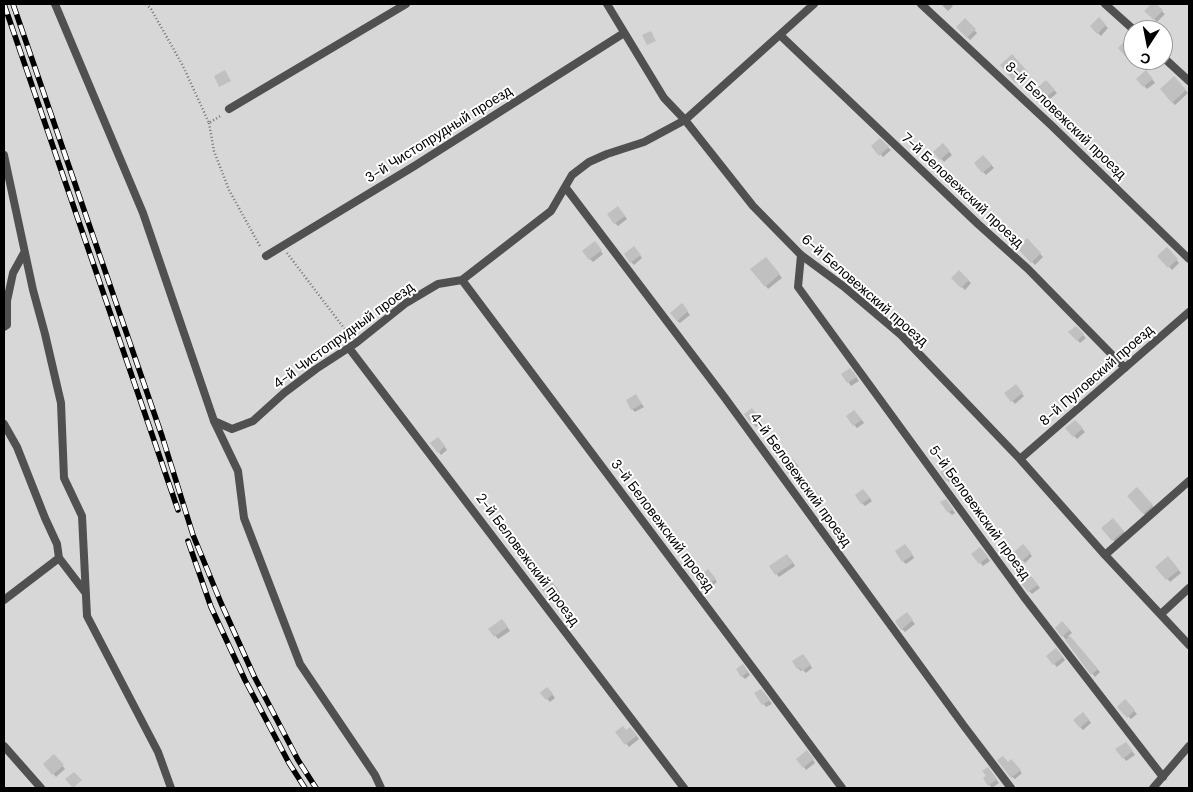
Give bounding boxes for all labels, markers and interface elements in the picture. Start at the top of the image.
north arrow [1123,20,1173,70]
text: С [1139,49,1152,69]
street label: 8-й Беловежский проезд [1001,59,1129,183]
street label: 3-й Чистопрудный проезд [363,83,515,187]
street label: 7-й Беловежский проезд [898,130,1026,252]
street label: 6-й Беловежский проезд [797,231,931,351]
street label: 4-й Чистопрудный проезд [270,279,418,393]
street label: 8-й Пуловский проезд [1037,322,1157,430]
street label: 4-й Беловежский проезд [746,410,854,550]
street label: 5-й Беловежский проезд [925,443,1033,583]
street label: 3-й Беловежский проезд [607,456,717,596]
street label: 2-й Беловежский проезд [472,490,582,630]

